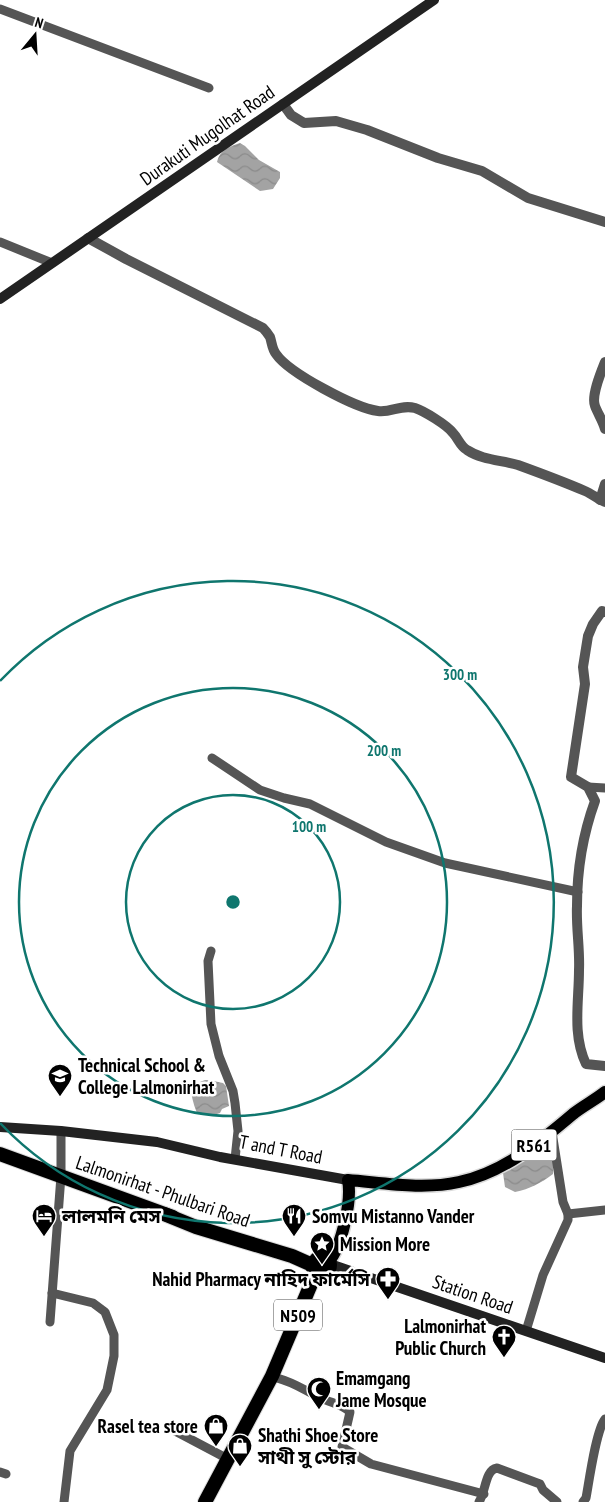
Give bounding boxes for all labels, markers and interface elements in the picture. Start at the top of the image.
north arrow [10,10,60,60]
text: N [33,13,45,32]
street label: Durakuti Mugolhat Road [135,80,279,190]
text: 300 m [443,665,477,684]
text: 200 m [367,741,401,760]
text: 100 m [292,817,326,836]
centre of rings [224,893,242,911]
place label: Technical School & College Lalmonirhat [78,1053,215,1099]
school or university icon: Technical School & College Lalmonirhat [47,1063,73,1097]
street label: T and T Road [238,1129,324,1169]
road number: R561 [512,1130,556,1160]
street label: Lalmonirhat - Phulbari Road [73,1150,253,1232]
hotel icon: লালমনি মেস [31,1203,57,1237]
restaurant icon: Somvu Mistanno Vander [281,1203,307,1237]
place label: লালমনি মেস [61,1204,161,1228]
place label: Somvu Mistanno Vander [312,1204,475,1228]
place icon: Mission More [309,1231,335,1265]
place label: Mission More [340,1232,430,1256]
pharmacy icon: Nahid Pharmacy নাহিদ ফার্মেসি [375,1266,401,1300]
place label: Nahid Pharmacy নাহিদ ফার্মেসি [152,1267,371,1291]
street label: Station Road [430,1269,516,1319]
road number: N509 [274,1300,322,1330]
place label: Lalmonirhat Public Church [395,1314,486,1360]
church icon: Lalmonirhat Public Church [491,1324,517,1358]
place label: Emamgang Jame Mosque [335,1366,427,1412]
mosque icon: Emamgang Jame Mosque [306,1376,332,1410]
shop icon: Rasel tea store [203,1413,229,1447]
place label: Rasel tea store [98,1414,198,1438]
place label: Shathi Shoe Store সাথী সু স্টোর [257,1423,378,1469]
shop icon: Shathi Shoe Store সাথী সু স্টোর [227,1433,253,1467]

